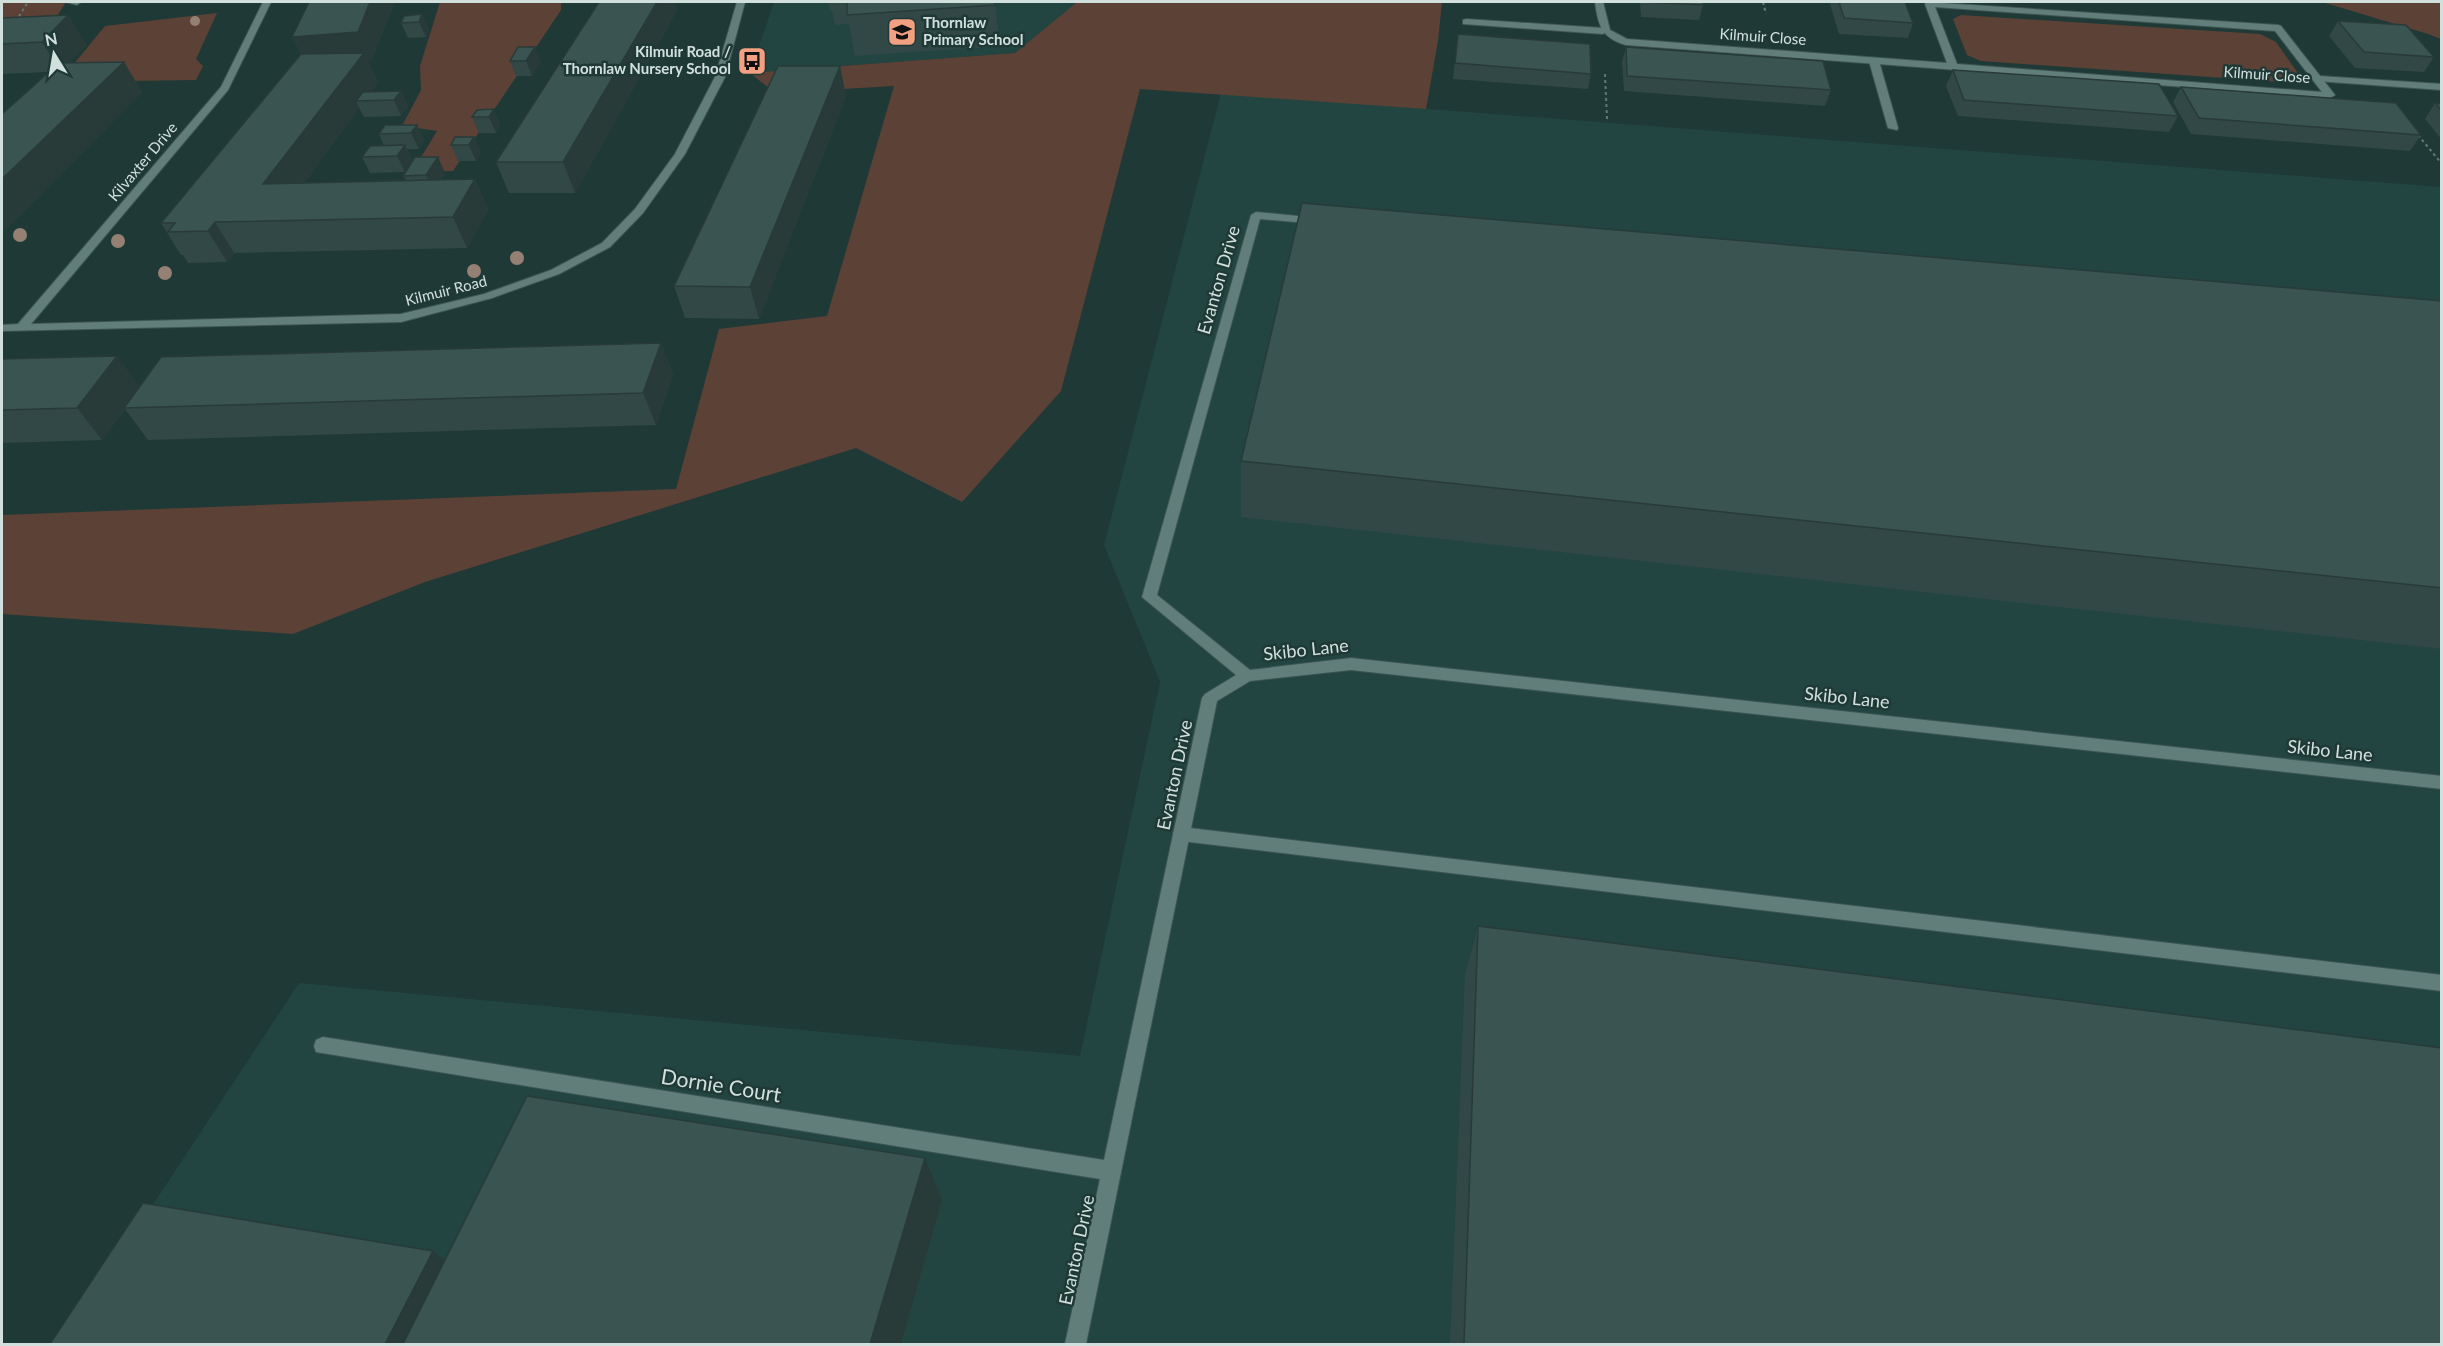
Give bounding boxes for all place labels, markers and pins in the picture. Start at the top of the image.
place label: Thornlaw Primary School [923,13,1023,48]
school or university icon: Thornlaw Primary School [886,16,918,48]
place label: Kilmuir Road / Thornlaw Nursery School [563,42,731,77]
bus stop icon: Kilmuir Road / Thornlaw Nursery School [736,45,768,77]

